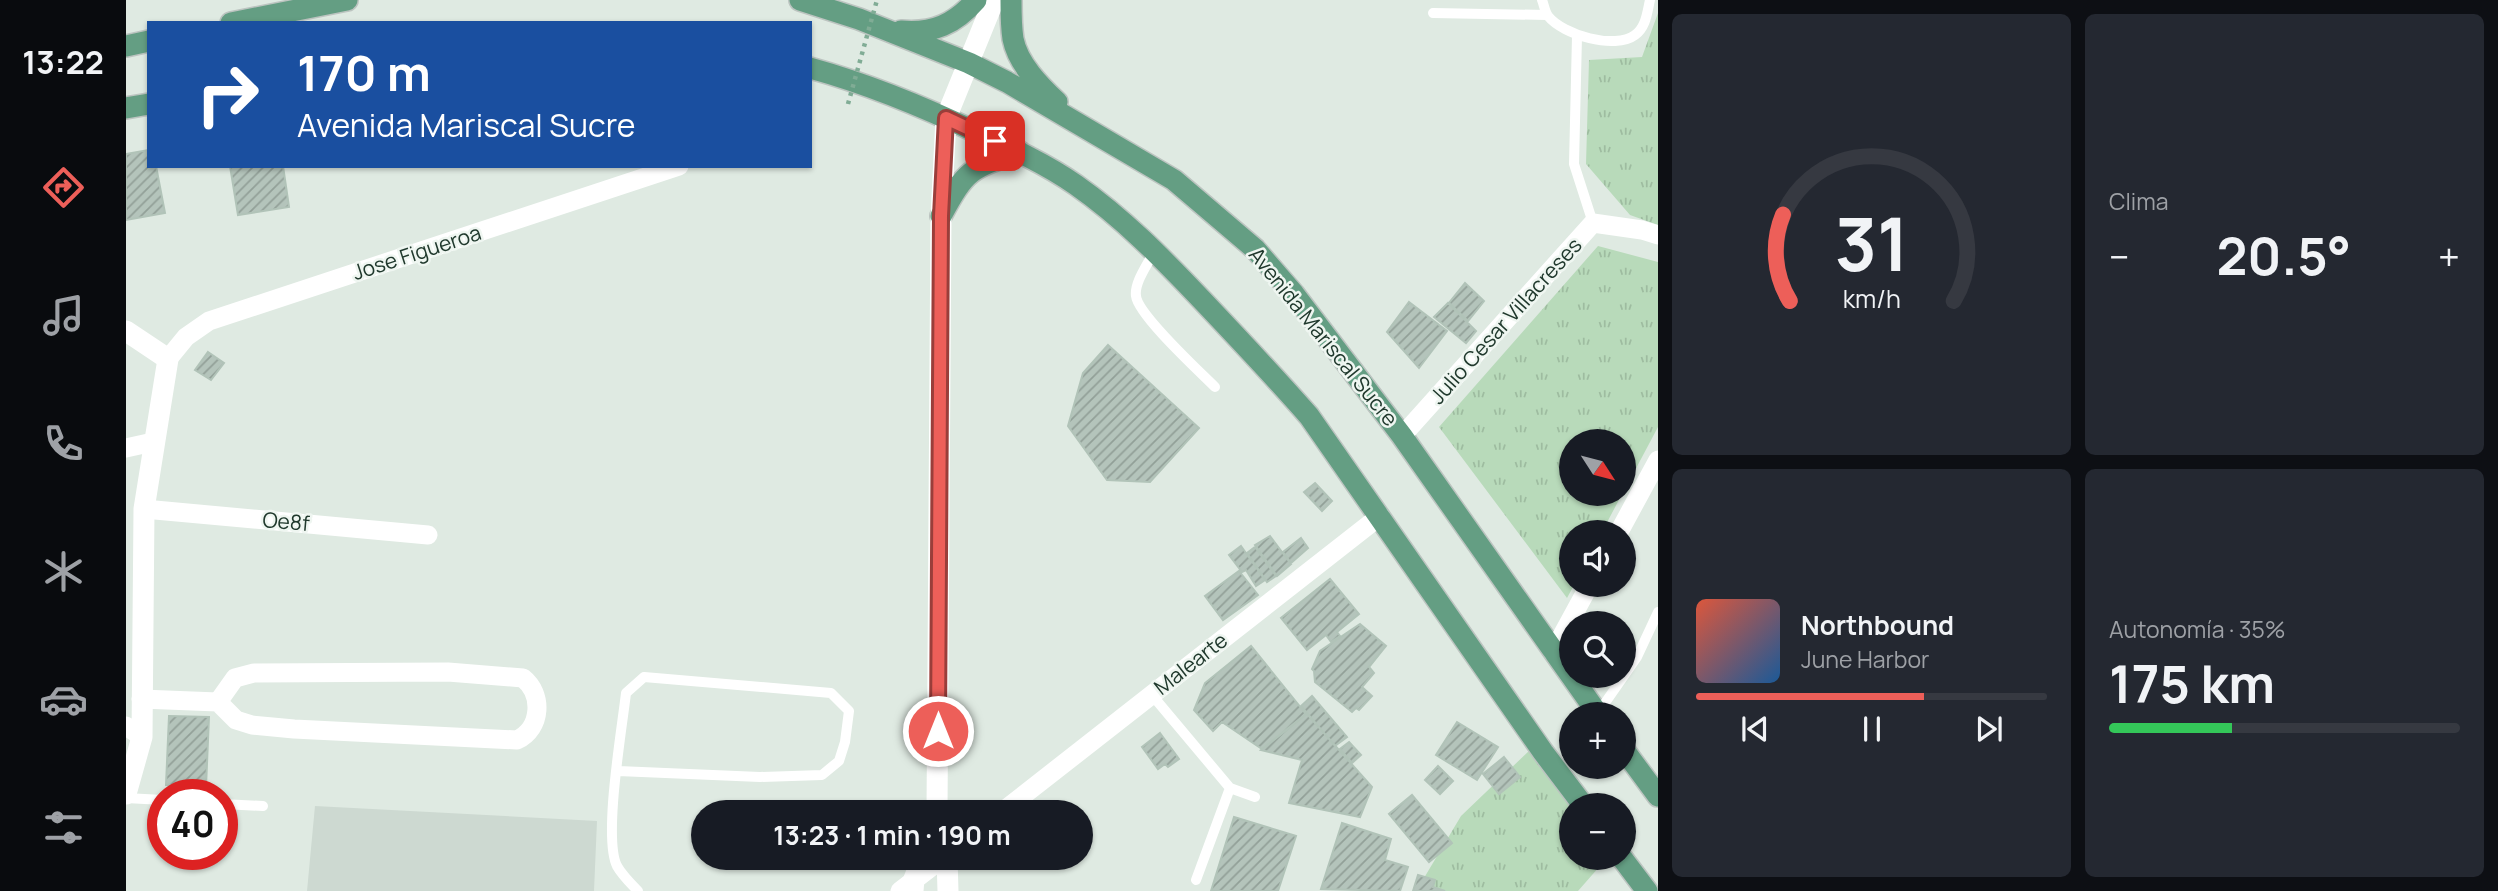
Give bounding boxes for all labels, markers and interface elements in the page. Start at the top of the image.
text: 170 m [297,39,431,106]
text: 13:22 [22,40,104,84]
icon: right [182,49,273,140]
text: Avenida Mariscal Sucre [297,103,636,147]
pin [965,111,1025,171]
icon: arrive [976,122,1014,160]
icon: directions [39,163,88,212]
text: Clima [2109,185,2168,217]
text: 31 [1834,193,1909,293]
street label: Jose Figueroa [349,218,485,286]
text: 20.5° [2216,220,2351,291]
text: − [2109,230,2130,282]
text: + [2438,230,2460,282]
street label: Julio Cesar Villacreses [1423,231,1587,409]
street label: Avenida Mariscal Sucre [1243,241,1405,432]
text: km/h [1842,280,1901,315]
icon: music [39,291,88,340]
icon: phone [39,419,88,468]
north arrow [1559,429,1636,506]
map controls [1559,429,1636,870]
street label: Oe8f [261,505,311,537]
button: sound [1559,520,1636,597]
icon: climate [39,547,88,596]
text: Northbound [1801,607,1954,643]
button: search [1559,611,1636,688]
text: Autonomía · 35% [2109,613,2286,645]
street label: Malearte [1148,626,1233,701]
text: June Harbor [1801,643,1929,675]
text: 175 km [2109,648,2275,719]
icon: car [39,675,88,724]
position arrow [901,694,975,768]
button: + [1559,702,1636,779]
icon: previous [1736,710,1774,748]
icon: pause [1853,710,1891,748]
icon: next [1970,710,2008,748]
speed limit sign: 40 [147,779,238,870]
button: − [1559,793,1636,870]
icon: filters [39,803,88,852]
text: 13:23 · 1 min · 190 m [773,817,1011,853]

